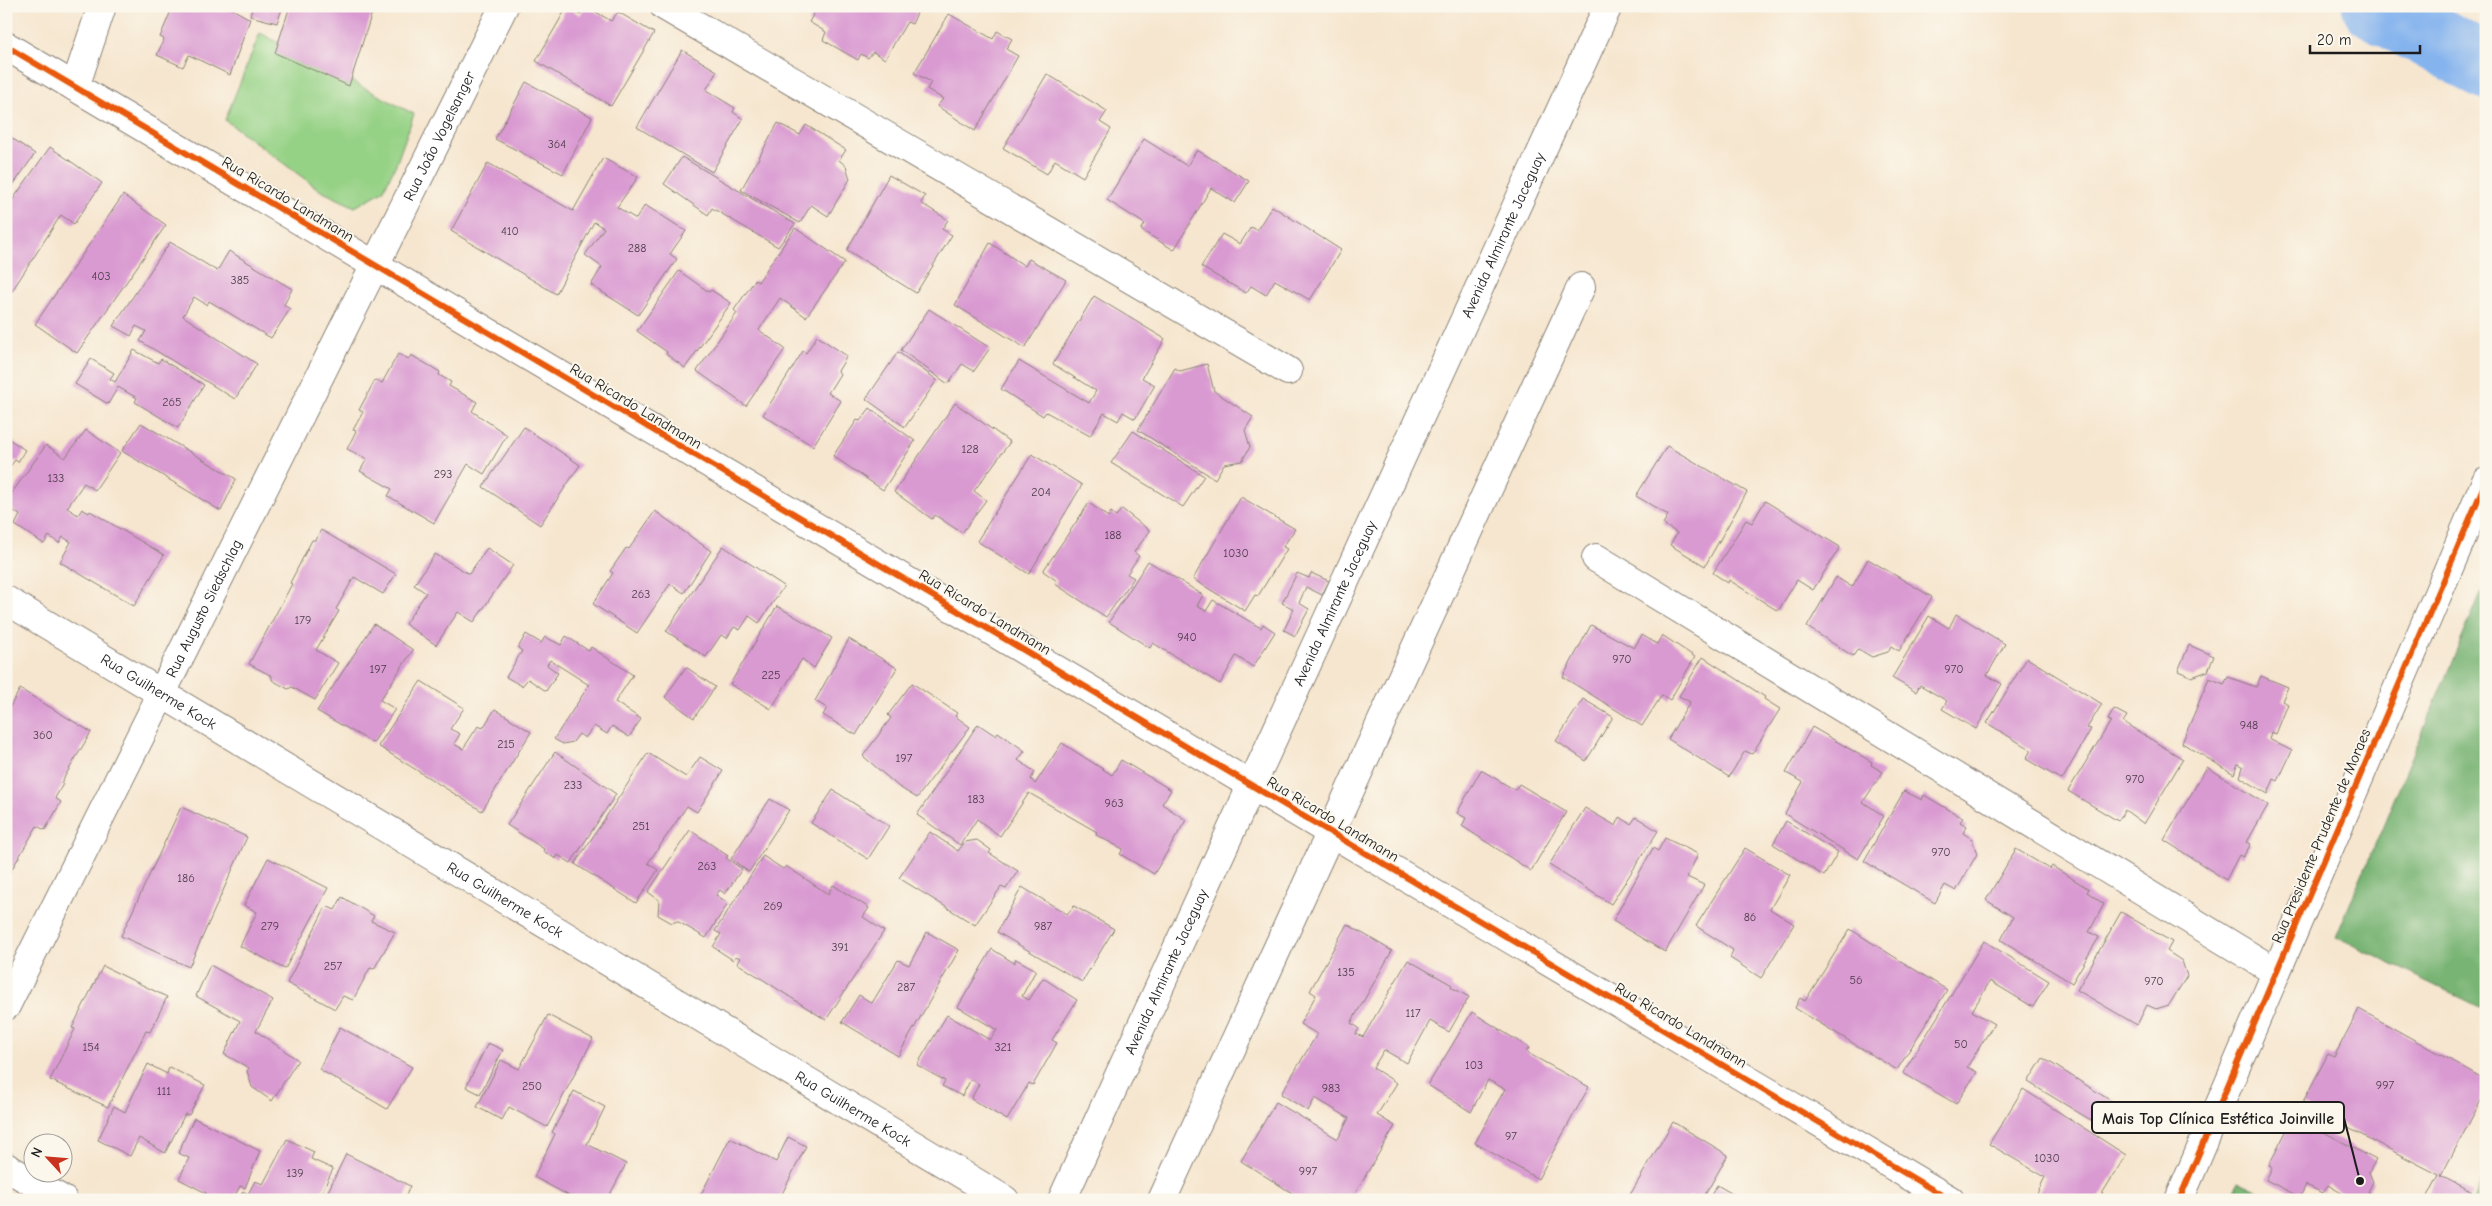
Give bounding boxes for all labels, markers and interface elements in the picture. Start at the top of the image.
scale bar [2310,22,2420,54]
text: 20 m [2317,31,2351,49]
street label: Rua João Vogelsanger [399,68,479,204]
house number: 364 [548,137,566,151]
street label: Avenida Almirante Jaceguay [1458,149,1549,321]
street label: Rua Ricardo Landmann [219,152,357,246]
house number: 410 [501,224,519,238]
house number: 288 [628,241,646,255]
house number: 403 [91,269,111,283]
house number: 385 [231,273,249,287]
street label: Rua Ricardo Landmann [567,359,705,453]
house number: 265 [162,395,182,409]
house number: 128 [961,442,979,456]
house number: 293 [434,467,452,481]
house number: 133 [48,471,64,485]
house number: 204 [1031,485,1051,499]
street label: Avenida Almirante Jaceguay [1289,518,1381,689]
house number: 188 [1104,528,1122,542]
street label: Rua Augusto Siedschlag [162,536,246,681]
house number: 1030 [1223,546,1249,560]
street label: Rua Ricardo Landmann [916,565,1054,659]
house number: 263 [632,587,650,601]
house number: 179 [295,613,311,627]
house number: 940 [1177,630,1197,644]
street label: Rua Guilherme Kock [97,650,220,734]
house number: 970 [1612,652,1632,666]
house number: 197 [370,662,387,676]
house number: 970 [1944,662,1964,676]
house number: 225 [761,668,781,682]
house number: 948 [2240,718,2258,732]
street label: Rua Presidente Prudente de Moraes [2268,726,2374,946]
house number: 360 [33,728,53,742]
house number: 215 [497,737,515,751]
house number: 197 [896,751,913,765]
street label: Rua Ricardo Landmann [1264,772,1402,866]
house number: 970 [2125,772,2145,786]
house number: 233 [564,778,582,792]
house number: 183 [967,792,985,806]
house number: 963 [1105,796,1123,810]
house number: 251 [632,819,650,833]
house number: 970 [1931,845,1951,859]
street label: Rua Guilherme Kock [444,858,567,942]
house number: 263 [698,859,716,873]
house number: 186 [177,871,195,885]
street label: Avenida Almirante Jaceguay [1121,886,1212,1057]
house number: 269 [763,899,783,913]
house number: 86 [1744,910,1756,924]
house number: 279 [261,919,279,933]
house number: 987 [1034,919,1052,933]
house number: 391 [831,940,849,954]
house number: 257 [324,959,343,973]
house number: 135 [1337,965,1355,979]
house number: 56 [1849,973,1863,987]
house number: 970 [2144,974,2164,988]
street label: Rua Ricardo Landmann [1612,978,1750,1072]
house number: 287 [897,980,915,994]
house number: 117 [1405,1006,1421,1020]
house number: 50 [1954,1037,1968,1051]
house number: 154 [82,1040,100,1054]
house number: 321 [994,1040,1012,1054]
house number: 103 [1465,1058,1483,1072]
street label: Rua Guilherme Kock [792,1067,915,1151]
house number: 997 [2376,1078,2395,1092]
house number: 250 [522,1079,542,1093]
house number: 983 [1322,1081,1340,1095]
house number: 111 [157,1084,171,1098]
callout: Mais Top Clínica Estética Joinville [2092,1102,2344,1133]
text: Mais Top Clínica Estética Joinville [2102,1110,2334,1128]
house number: 97 [1505,1129,1517,1143]
north arrow [22,1134,72,1184]
text: N [27,1145,46,1160]
house number: 1030 [2034,1151,2060,1165]
house number: 997 [1299,1164,1318,1178]
house number: 139 [286,1166,304,1180]

